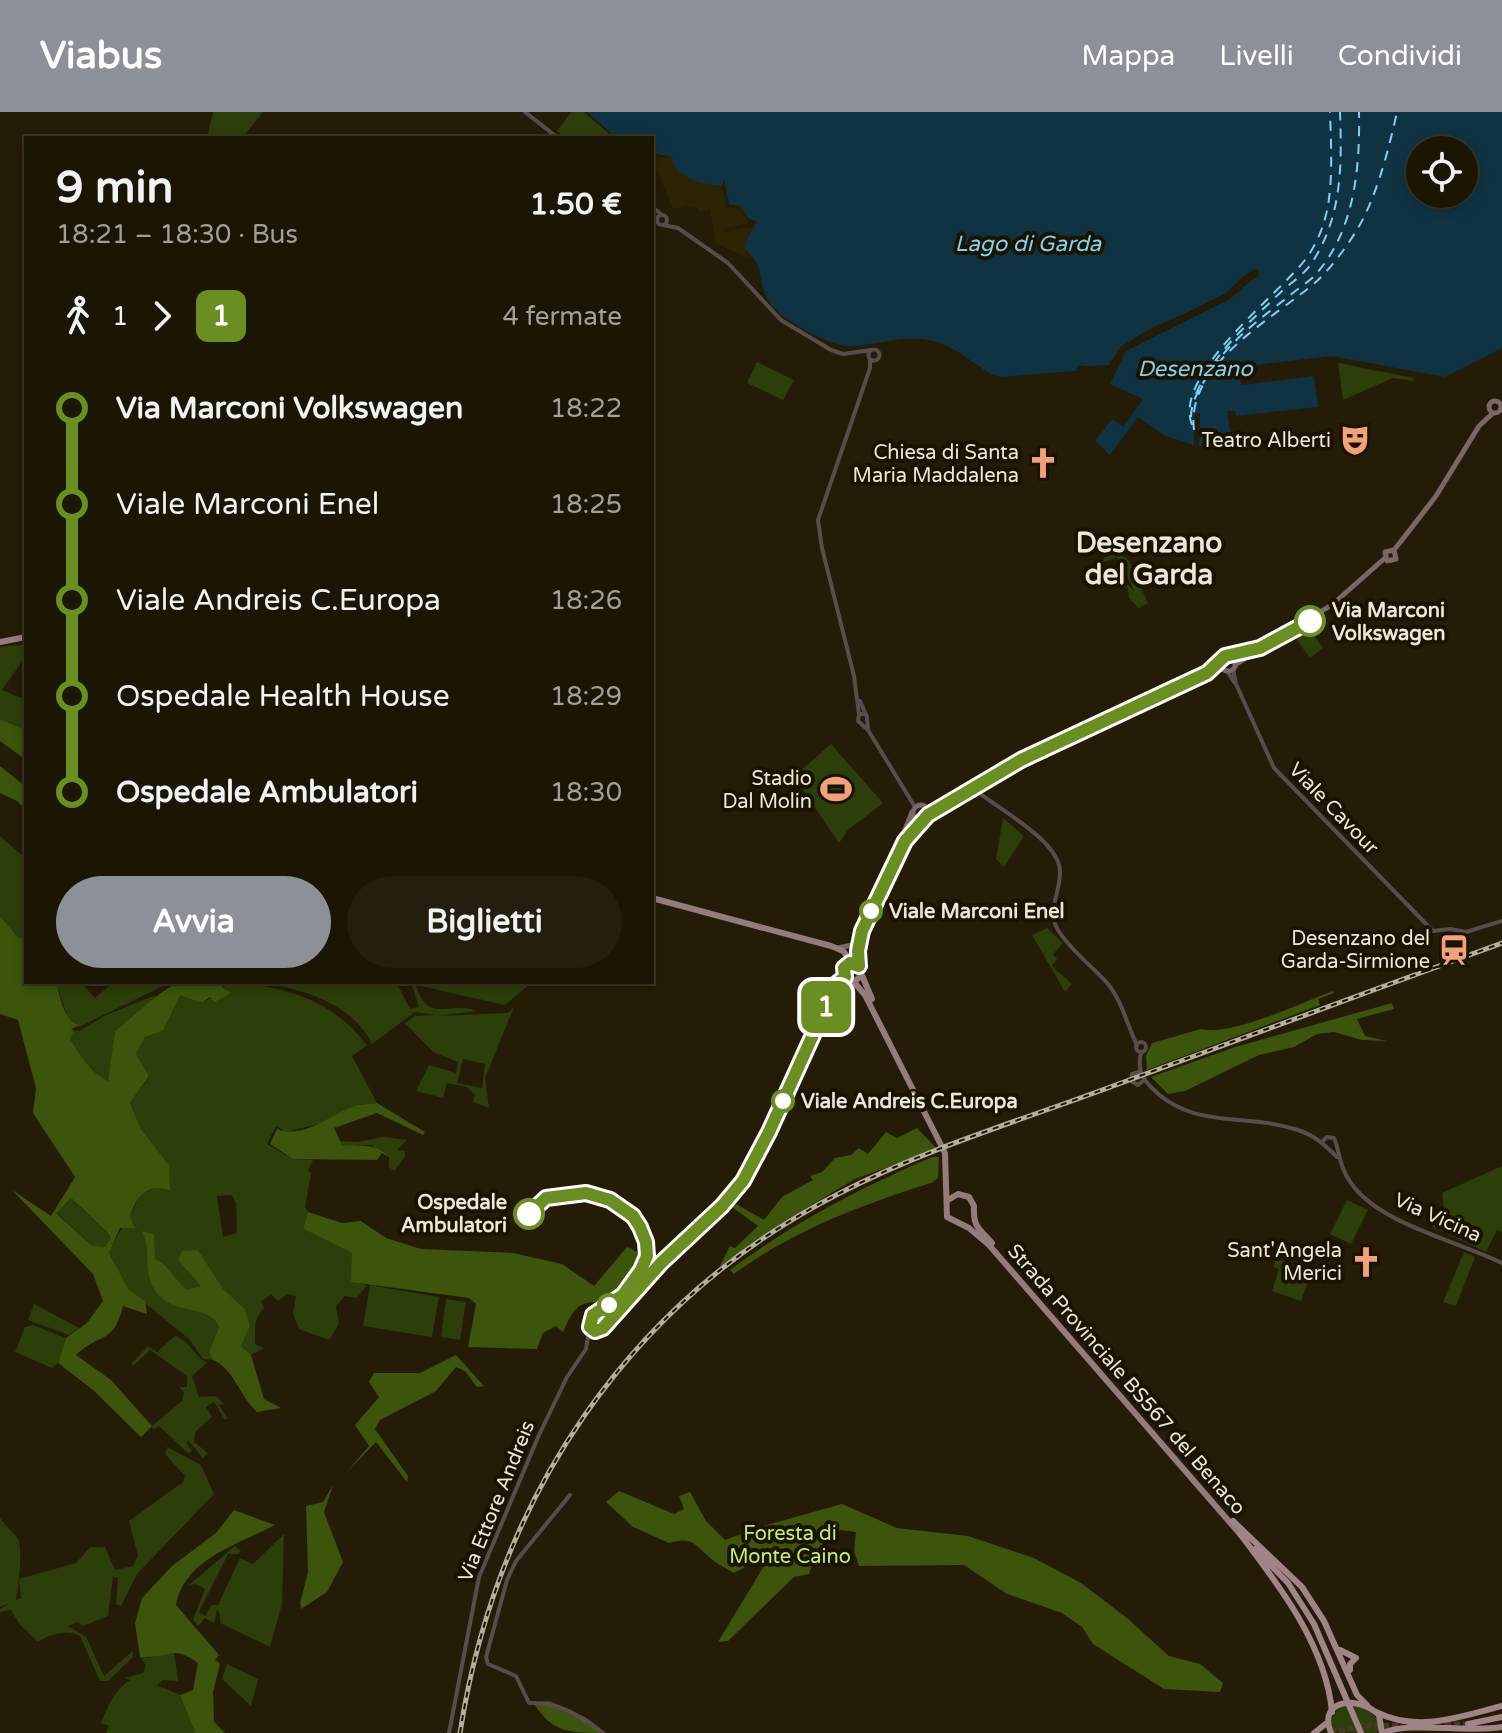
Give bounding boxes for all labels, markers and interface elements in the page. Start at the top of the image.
text: Viabus [40,33,162,79]
text: Mappa [1081,39,1175,73]
text: Livelli [1219,39,1294,73]
text: Condividi [1338,39,1462,73]
map controls [1406,136,1478,208]
button: locate [1406,136,1478,208]
text: 9 min [56,162,173,215]
text: 1.50 € [529,186,622,223]
text: 18:21 – 18:30 · Bus [56,219,298,250]
water label: Lago di Garda [955,231,1102,257]
icon: walk [56,294,100,338]
icon: forward [140,294,184,338]
text: 1 [212,299,230,333]
text: 1 [112,301,128,332]
text: 4 fermate [502,301,622,332]
water label: Desenzano [1137,356,1254,382]
text: Via Marconi Volkswagen [116,390,463,427]
text: 18:22 [550,393,622,424]
theatre icon: Teatro Alberti [1338,423,1372,457]
place label: Teatro Alberti [1201,429,1331,453]
place label: Chiesa di Santa Maria Maddalena [853,441,1019,488]
church icon: Chiesa di Santa Maria Maddalena [1026,446,1060,480]
text: Viale Marconi Enel [116,486,379,523]
text: 18:25 [550,489,622,520]
district label: Desenzano del Garda [1076,526,1222,592]
text: Viale Andreis C.Europa [116,582,441,619]
text: 18:26 [550,585,622,616]
place label: Via Marconi Volkswagen [1332,599,1445,646]
marker: Via Marconi Volkswagen [1295,606,1325,636]
text: Ospedale Health House [116,678,450,715]
text: 18:29 [550,681,622,712]
street label: Viale Cavour [1283,758,1383,860]
place label: Stadio Dal Molin [722,767,812,814]
sports icon: Stadio Dal Molin [819,772,853,806]
text: Ospedale Ambulatori [116,774,418,811]
text: 18:30 [550,777,622,808]
button: Avvia [56,876,331,968]
button: Biglietti [347,876,622,968]
marker: Viale Marconi Enel [860,900,882,922]
place label: Viale Marconi Enel [889,900,1065,924]
place label: Desenzano del Garda-Sirmione [1281,927,1430,974]
station icon: Desenzano del Garda-Sirmione [1437,933,1471,967]
line badge: 1 [800,981,852,1033]
text: 1 [817,990,835,1024]
marker: Viale Andreis C.Europa [772,1090,794,1112]
place label: Viale Andreis C.Europa [801,1090,1018,1114]
street label: Via Vicina [1390,1188,1485,1248]
place label: Ospedale Ambulatori [401,1191,507,1238]
marker: Ospedale Ambulatori [514,1199,544,1229]
street label: Strada Provinciale BS567 del Benaco [1002,1239,1250,1520]
place label: Sant'Angela Merici [1227,1239,1342,1286]
church icon: Sant'Angela Merici [1349,1245,1383,1279]
unlabelled marker [598,1294,620,1316]
street label: Via Ettore Andreis [454,1417,540,1585]
park label: Foresta di Monte Caino [729,1522,851,1569]

